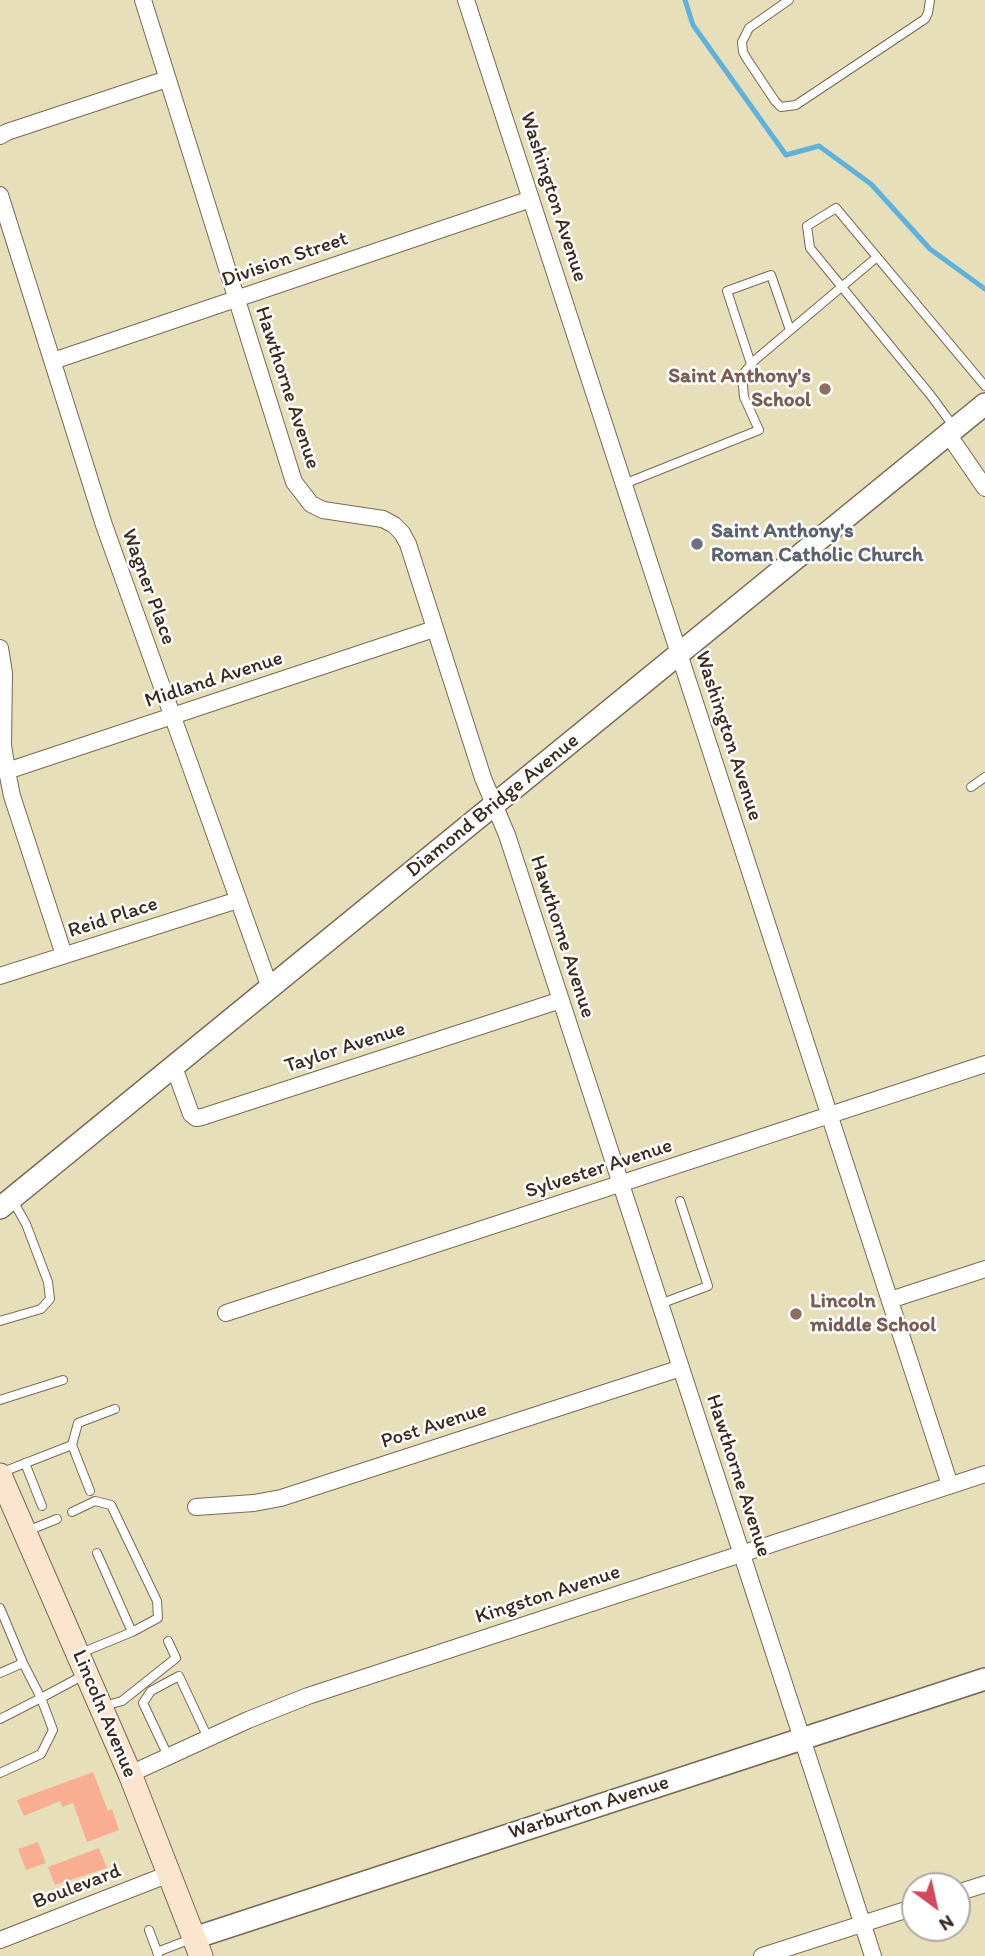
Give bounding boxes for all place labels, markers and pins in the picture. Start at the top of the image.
place label: Saint Anthony's School [668,364,811,414]
marker: Saint Anthony's School [817,381,833,397]
place label: Saint Anthony's Roman Catholic Church [711,519,923,569]
marker: Saint Anthony's Roman Catholic Church [689,536,705,552]
place label: Lincoln middle School [810,1289,936,1339]
marker: Lincoln middle School [788,1306,804,1322]

